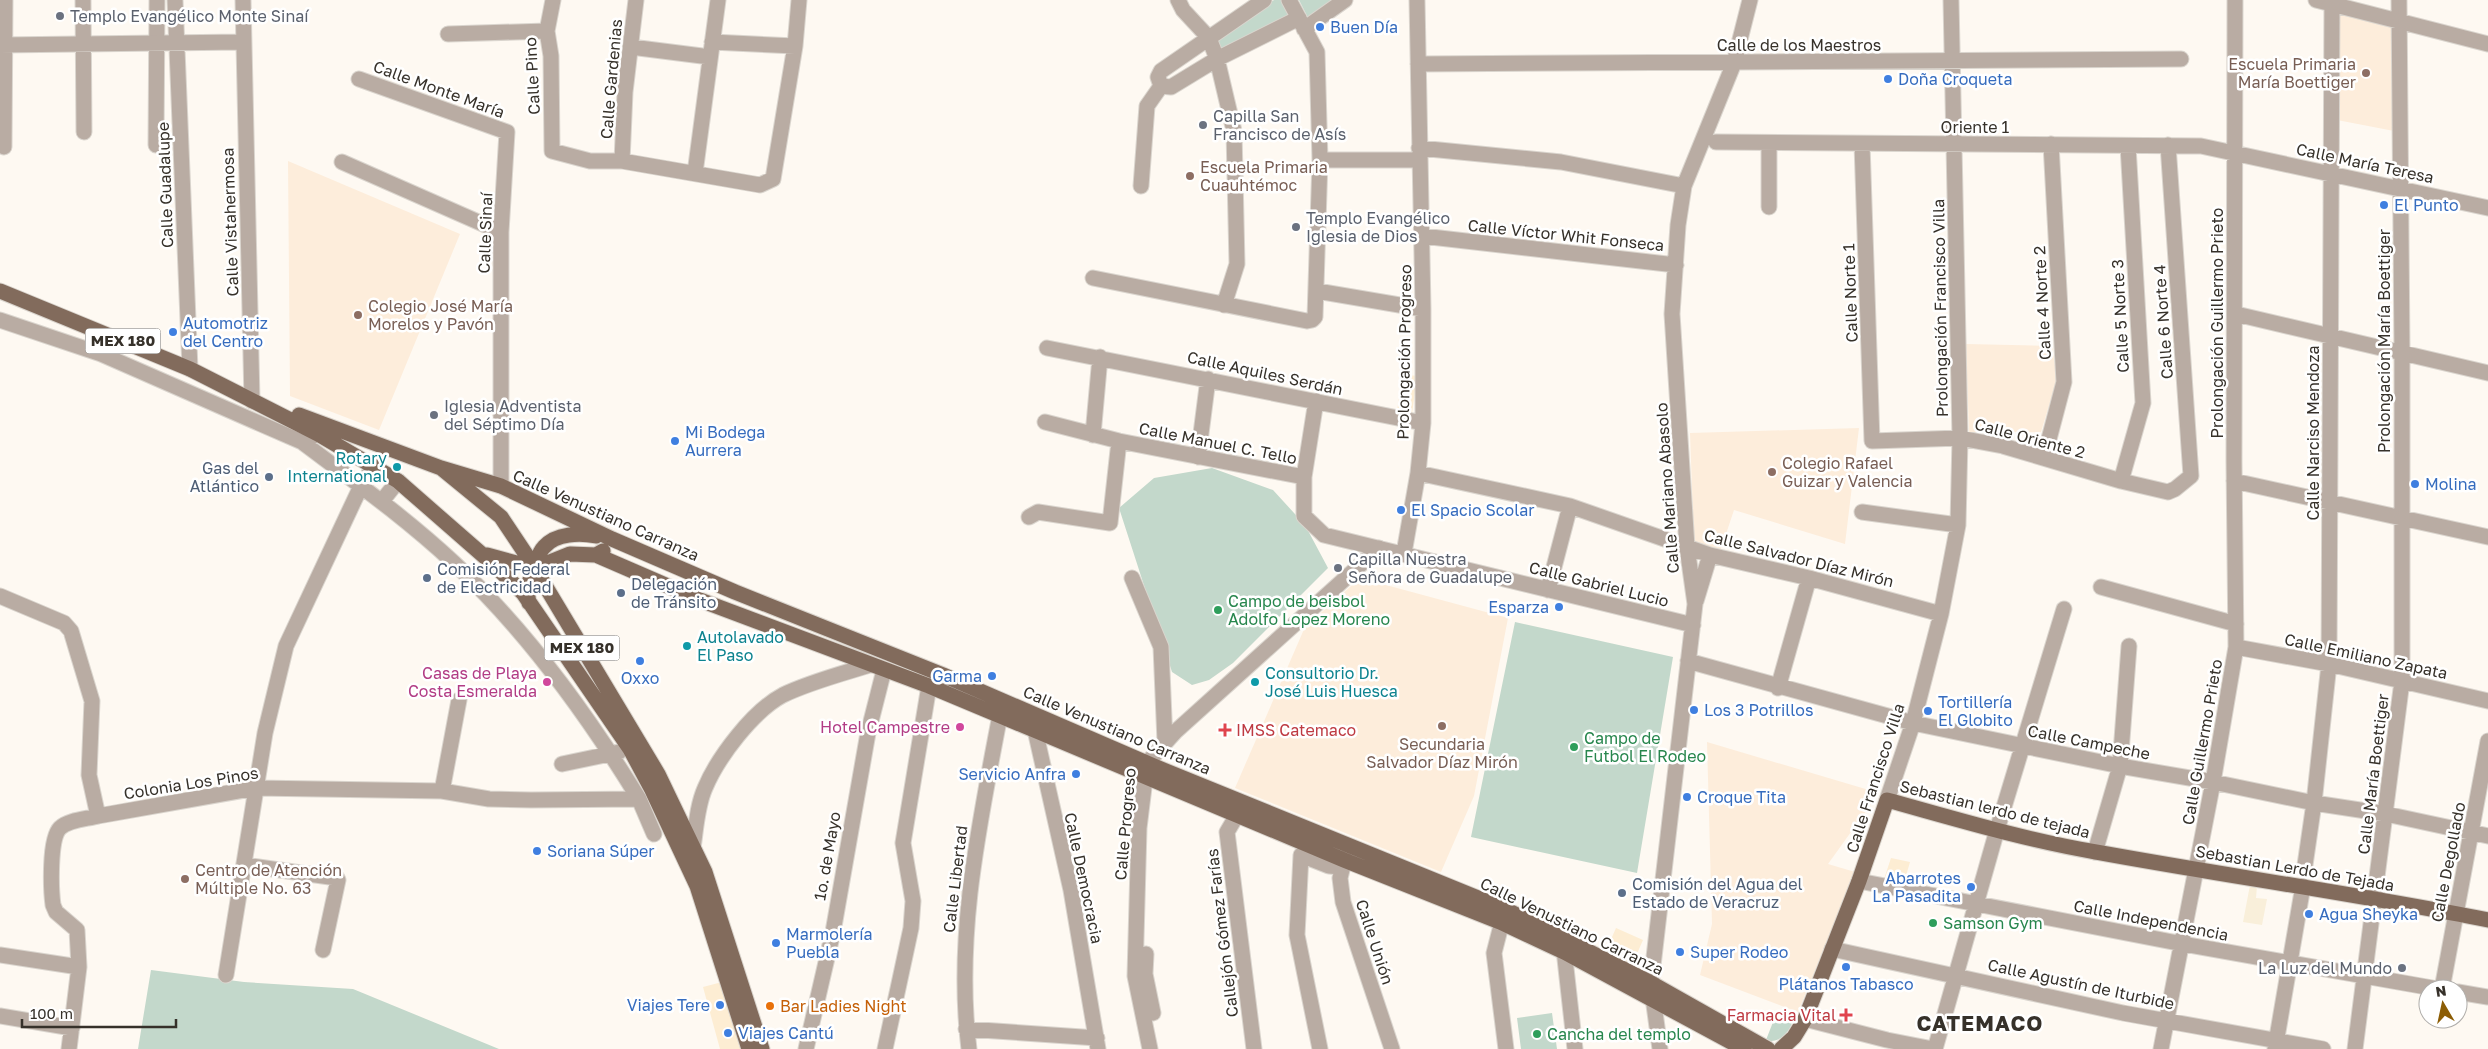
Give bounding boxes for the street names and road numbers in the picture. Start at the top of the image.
street label: Calle Gardenias [596,18,626,140]
street label: Calle de los Maestros [1717,35,1881,55]
street label: Calle Pino [520,37,544,115]
street label: Calle Monte María [371,56,507,122]
street label: Oriente 1 [1941,117,2010,137]
street label: Calle Guadalupe [153,122,177,248]
street label: Calle María Teresa [2294,139,2436,187]
street label: Calle Vistahermosa [217,147,243,297]
street label: Calle Sinaí [474,190,496,274]
street label: Prolongación Francisco Villa [1928,199,1952,417]
street label: Prolongación Guillermo Prieto [2207,208,2227,438]
street label: Calle Víctor Whit Fonseca [1467,215,1665,255]
street label: Prolongación María Boettiger [2374,229,2394,453]
street label: Calle Norte 1 [1838,243,1862,343]
street label: Calle 4 Norte 2 [2029,245,2055,361]
street label: Calle 5 Norte 3 [2107,259,2133,373]
street label: Prolongación Progreso [1392,264,1416,440]
street label: Calle 6 Norte 4 [2149,264,2177,380]
road number: MEX 180 [86,328,160,354]
street label: Calle Narciso Mendoza [2303,345,2323,521]
street label: Calle Aquiles Serdán [1185,347,1345,399]
street label: Calle Mariano Abasolo [1651,402,1683,574]
street label: Calle Oriente 2 [1973,414,2087,462]
street label: Calle Manuel C. Tello [1137,418,1299,468]
street label: Calle Venustiano Carranza [510,465,702,565]
street label: Calle Salvador Díaz Mirón [1702,525,1896,591]
street label: Calle Gabriel Lucio [1527,557,1671,611]
street label: Calle Emiliano Zapata [2283,629,2449,683]
road number: MEX 180 [544,636,620,660]
street label: Calle Guillermo Prieto [2178,657,2226,827]
street label: Calle Venustiano Carranza [1020,681,1214,779]
street label: Calle María Boettiger [2353,693,2393,855]
street label: Calle Francisco Villa [1841,701,1909,855]
street label: Calle Campeche [2026,720,2152,764]
street label: Colonia Los Pinos [122,762,260,804]
street label: Calle Progreso [1110,767,1140,881]
street label: Sebastian lerdo de tejada [1898,776,2092,842]
street label: Calle Degollado [2427,800,2469,924]
street label: 1o. de Mayo [809,810,845,902]
street label: Calle Democracia [1060,811,1108,945]
street label: Calle Libertad [939,824,971,934]
street label: Sebastian Lerdo de Tejada [2194,841,2396,895]
street label: Callejón Gómez Farías [1202,848,1242,1018]
street label: Calle Venustiano Carranza [1477,873,1667,979]
street label: Calle Independencia [2072,895,2230,945]
street label: Calle Unión [1352,897,1398,987]
street label: Calle Agustín de Iturbide [1986,954,2176,1014]

